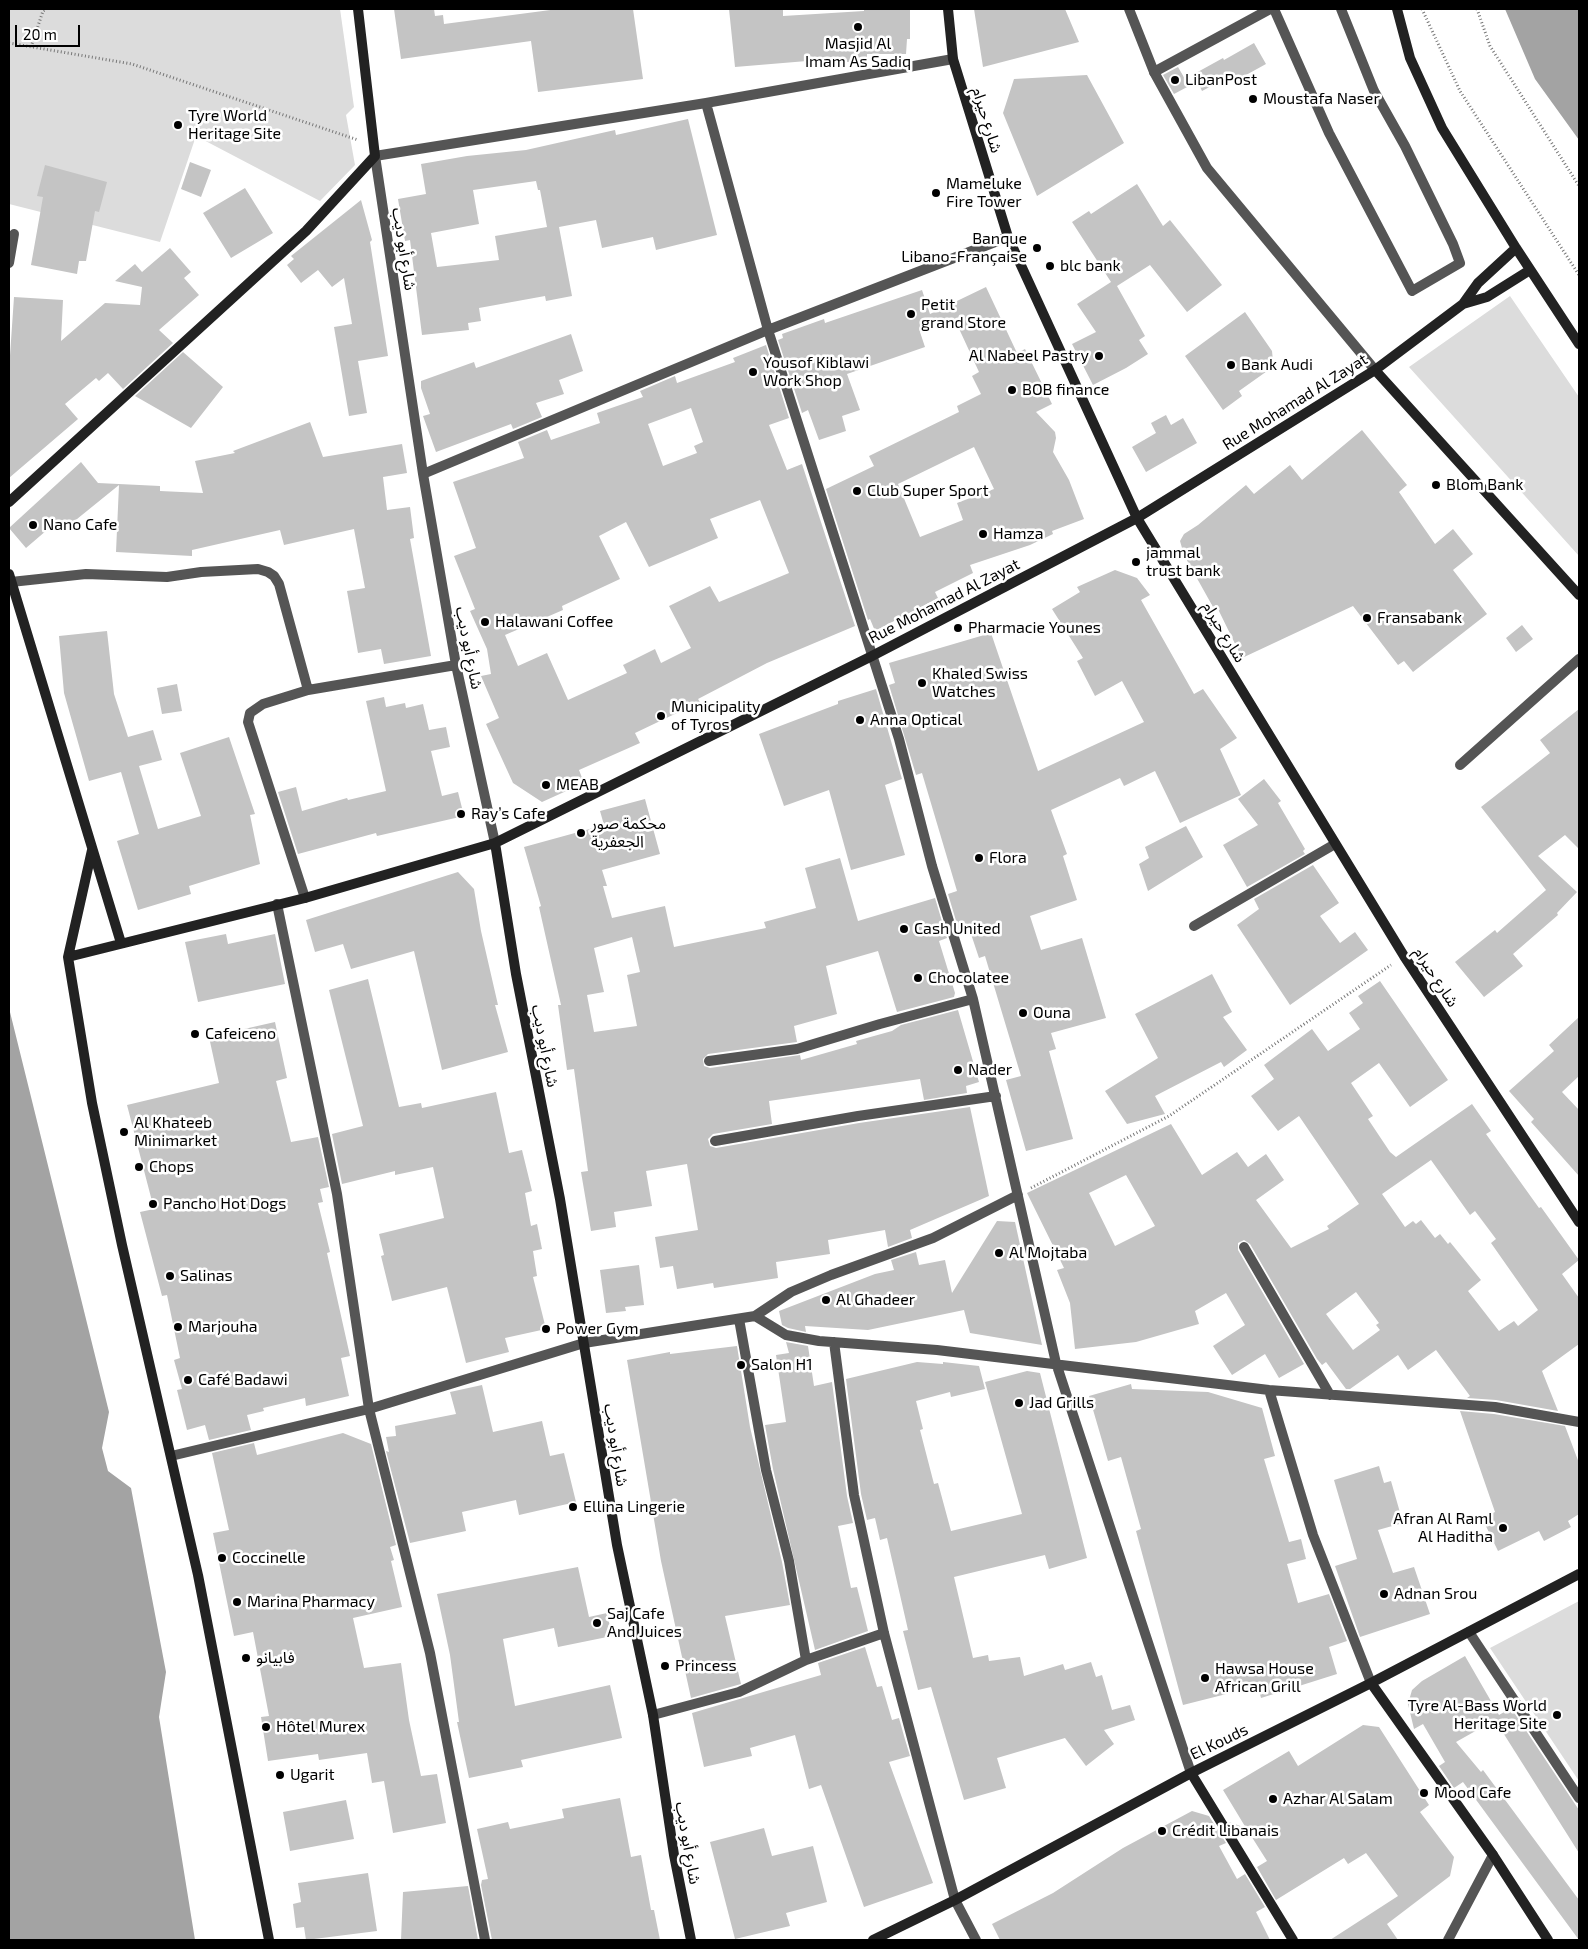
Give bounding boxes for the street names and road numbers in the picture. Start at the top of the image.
street label: شارع حيرام [968,85,1006,155]
street label: شارع أبو ديب [388,206,420,292]
street label: Rue Mohamad Al Zayat [1219,350,1371,454]
street label: Rue Mohamad Al Zayat [865,554,1023,648]
street label: شارع حيرام [1198,598,1250,666]
street label: شارع أبو ديب [452,605,486,691]
street label: شارع حيرام [1410,943,1462,1011]
street label: شارع أبو ديب [528,1003,562,1089]
street label: شارع أبو ديب [600,1402,632,1488]
street label: El Kouds [1187,1720,1251,1764]
street label: شارع أبو ديب [671,1800,705,1886]

